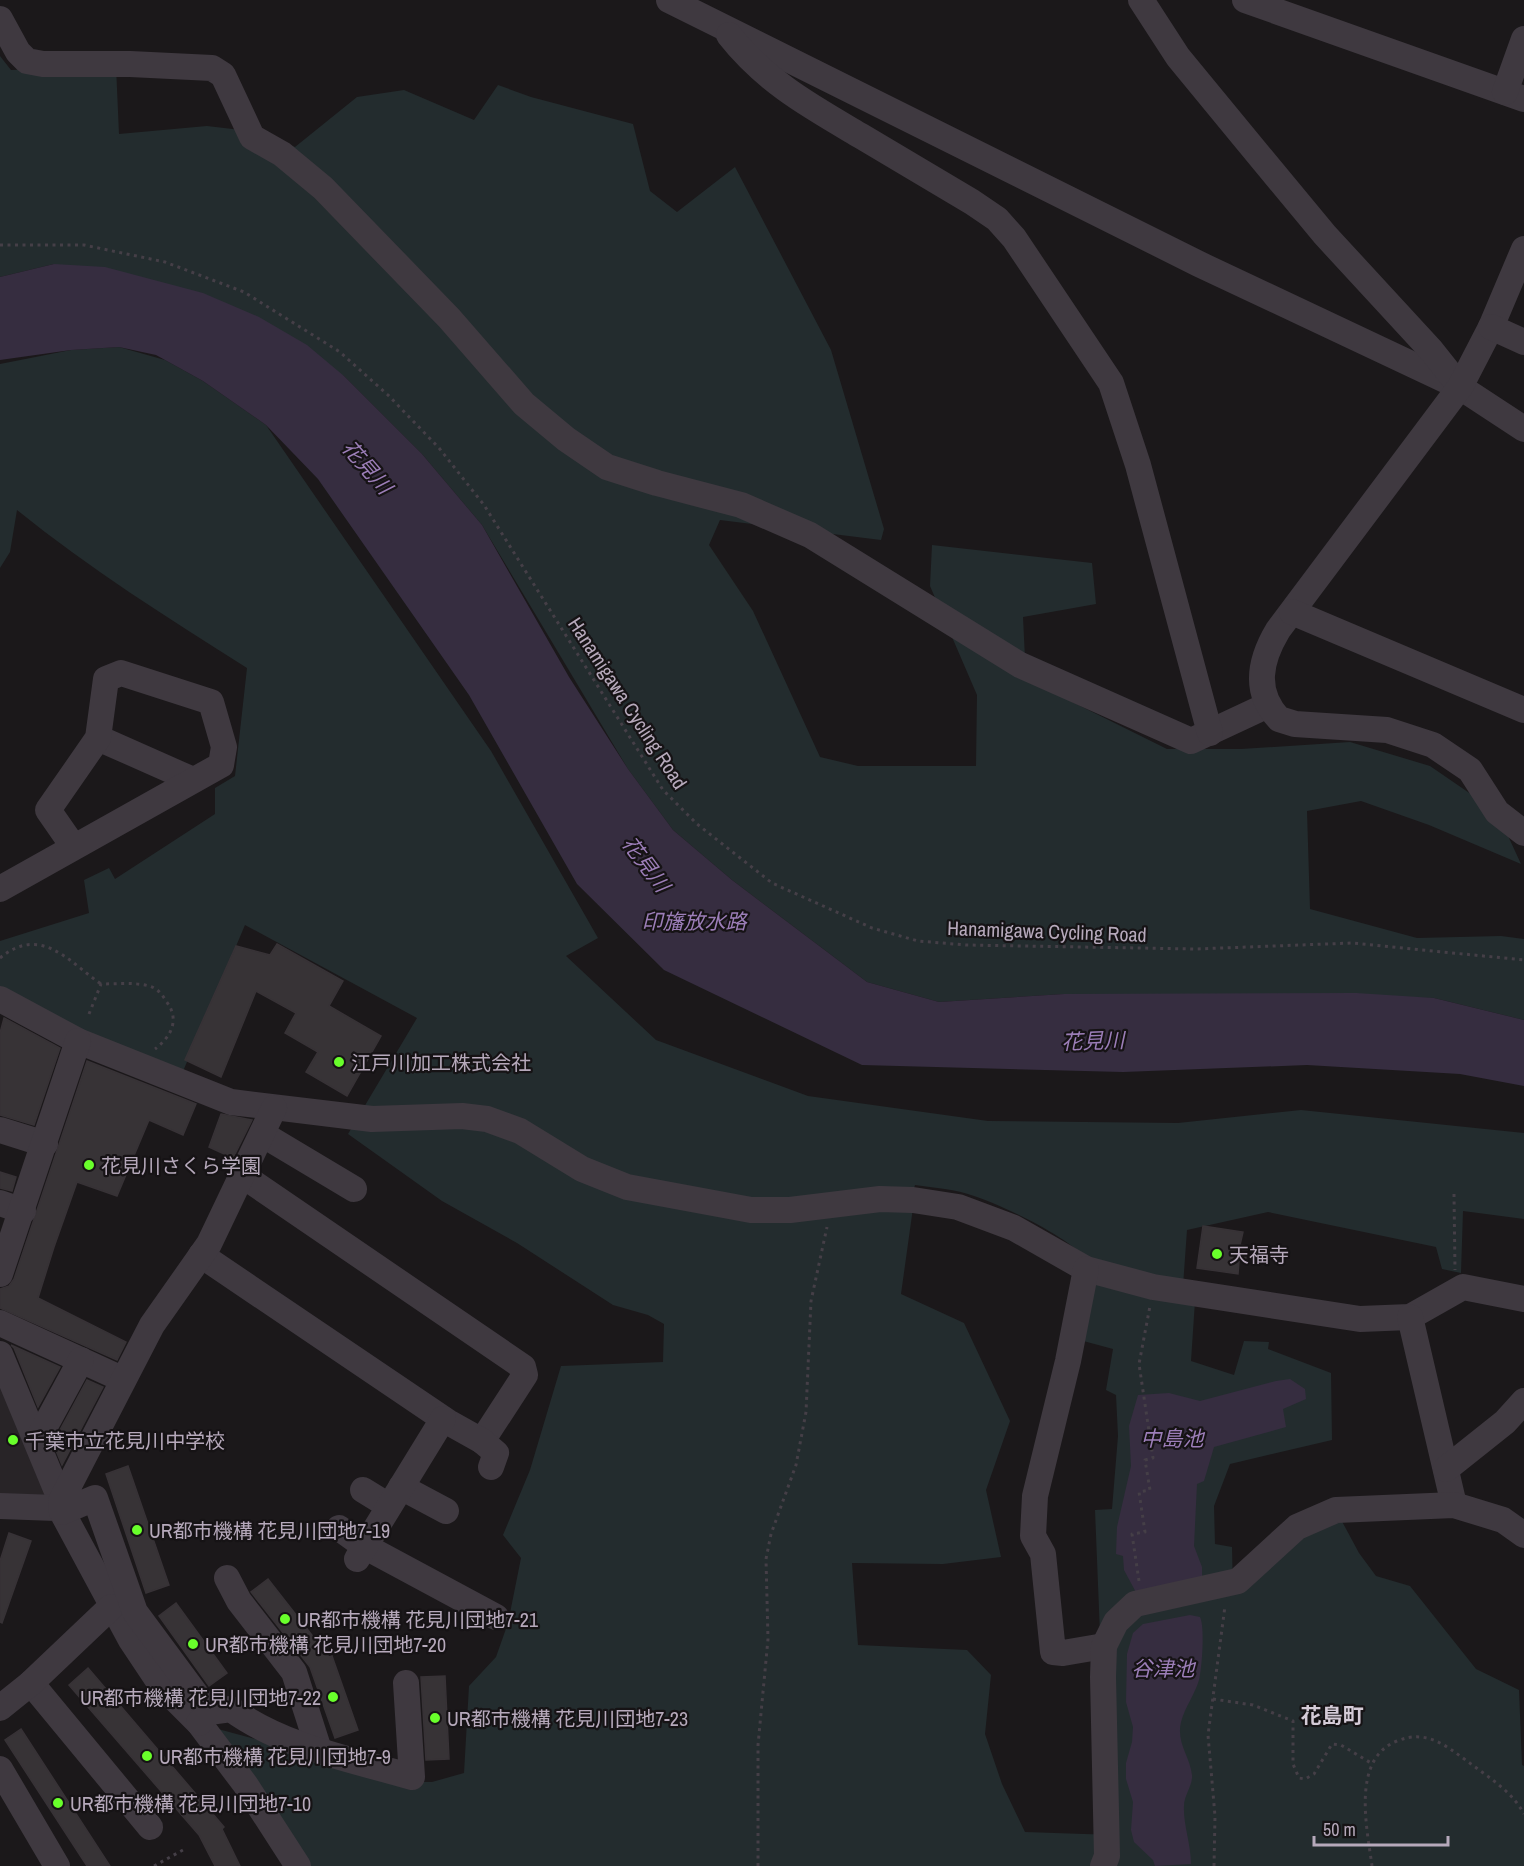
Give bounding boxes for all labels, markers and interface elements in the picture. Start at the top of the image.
water label: 花見川 [335,434,400,502]
street label: Hanamigawa Cycling Road [562,612,694,794]
water label: 花見川 [615,830,678,899]
water label: 印旛放水路 [642,907,748,936]
street label: Hanamigawa Cycling Road [947,914,1147,948]
water label: 花見川 [1061,1025,1127,1057]
place label: 江戸川加工株式会社 [351,1049,531,1076]
marker: 江戸川加工株式会社 [332,1055,346,1069]
place label: 花見川さくら学園 [101,1152,261,1179]
marker: 花見川さくら学園 [82,1158,96,1172]
place label: 天福寺 [1229,1241,1289,1268]
marker: 天福寺 [1210,1247,1224,1261]
water label: 中島池 [1141,1424,1205,1453]
place label: 千葉市立花見川中学校 [25,1427,225,1454]
marker: 千葉市立花見川中学校 [6,1433,20,1447]
place label: UR都市機構 花見川団地7-19 [149,1517,390,1544]
marker: UR都市機構 花見川団地7-19 [130,1523,144,1537]
place label: UR都市機構 花見川団地7-21 [297,1606,538,1633]
marker: UR都市機構 花見川団地7-21 [278,1612,292,1626]
place label: UR都市機構 花見川団地7-20 [205,1631,446,1658]
marker: UR都市機構 花見川団地7-20 [186,1637,200,1651]
water label: 谷津池 [1132,1654,1196,1683]
place label: UR都市機構 花見川団地7-22 [80,1684,321,1711]
marker: UR都市機構 花見川団地7-22 [326,1690,340,1704]
district label: 花島町 [1301,1701,1364,1730]
place label: UR都市機構 花見川団地7-23 [447,1705,688,1732]
marker: UR都市機構 花見川団地7-23 [428,1711,442,1725]
place label: UR都市機構 花見川団地7-9 [159,1743,391,1770]
marker: UR都市機構 花見川団地7-9 [140,1749,154,1763]
place label: UR都市機構 花見川団地7-10 [70,1790,311,1817]
marker: UR都市機構 花見川団地7-10 [51,1796,65,1810]
scale bar [1314,1809,1448,1847]
text: 50 m [1323,1817,1356,1842]

